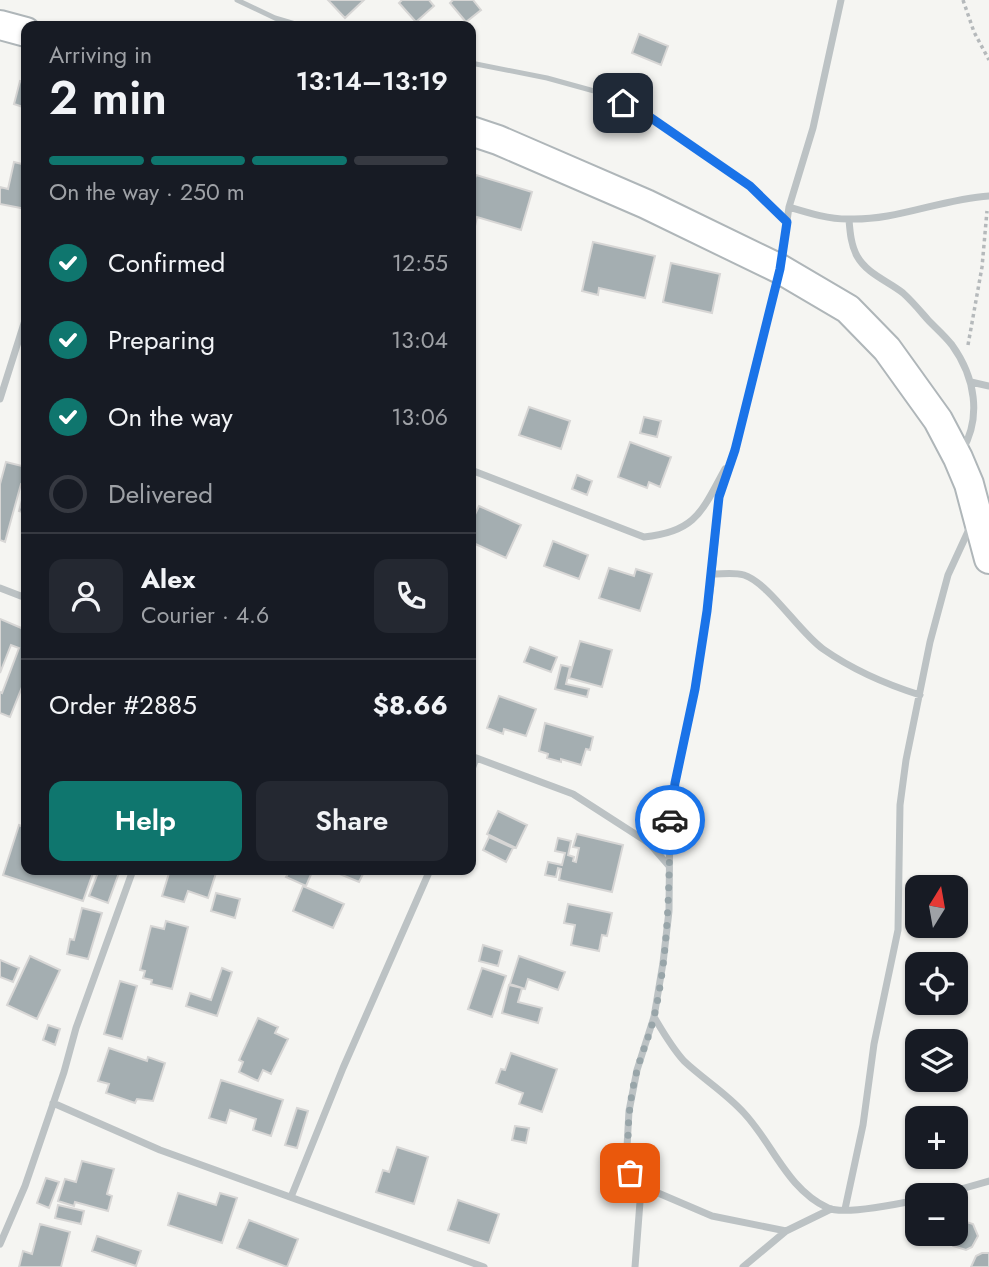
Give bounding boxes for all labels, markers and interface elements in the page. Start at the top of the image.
text: Arriving in [49,38,152,72]
text: 13:14–13:19 [296,62,448,100]
text: 2 min [49,65,167,131]
pin [593,73,653,133]
icon: home [604,84,642,122]
text: On the way · 250 m [49,175,245,209]
icon: check [49,244,87,282]
text: Confirmed [108,244,225,282]
text: 12:55 [392,246,448,280]
icon: check [49,321,87,359]
text: Preparing [108,321,215,359]
text: 13:04 [391,323,448,357]
icon: check [49,398,87,436]
text: On the way [108,398,233,436]
text: 13:06 [391,400,448,434]
text: Delivered [108,475,213,513]
button: person [49,559,123,633]
button: phone [374,559,448,633]
text: Alex [141,560,195,598]
text: Courier · 4.6 [141,598,269,632]
text: Order #2885 [49,686,197,724]
text: $8.66 [373,686,448,724]
button: Help [49,781,242,861]
button: Share [256,781,448,861]
courier [635,785,705,855]
icon: car [651,801,689,839]
north arrow [905,875,968,938]
map controls [905,875,968,1246]
button: locate [905,952,968,1015]
button: layers [905,1029,968,1092]
button: + [905,1106,968,1169]
pin [600,1143,660,1203]
icon: bag [611,1154,649,1192]
button: − [905,1183,968,1246]

